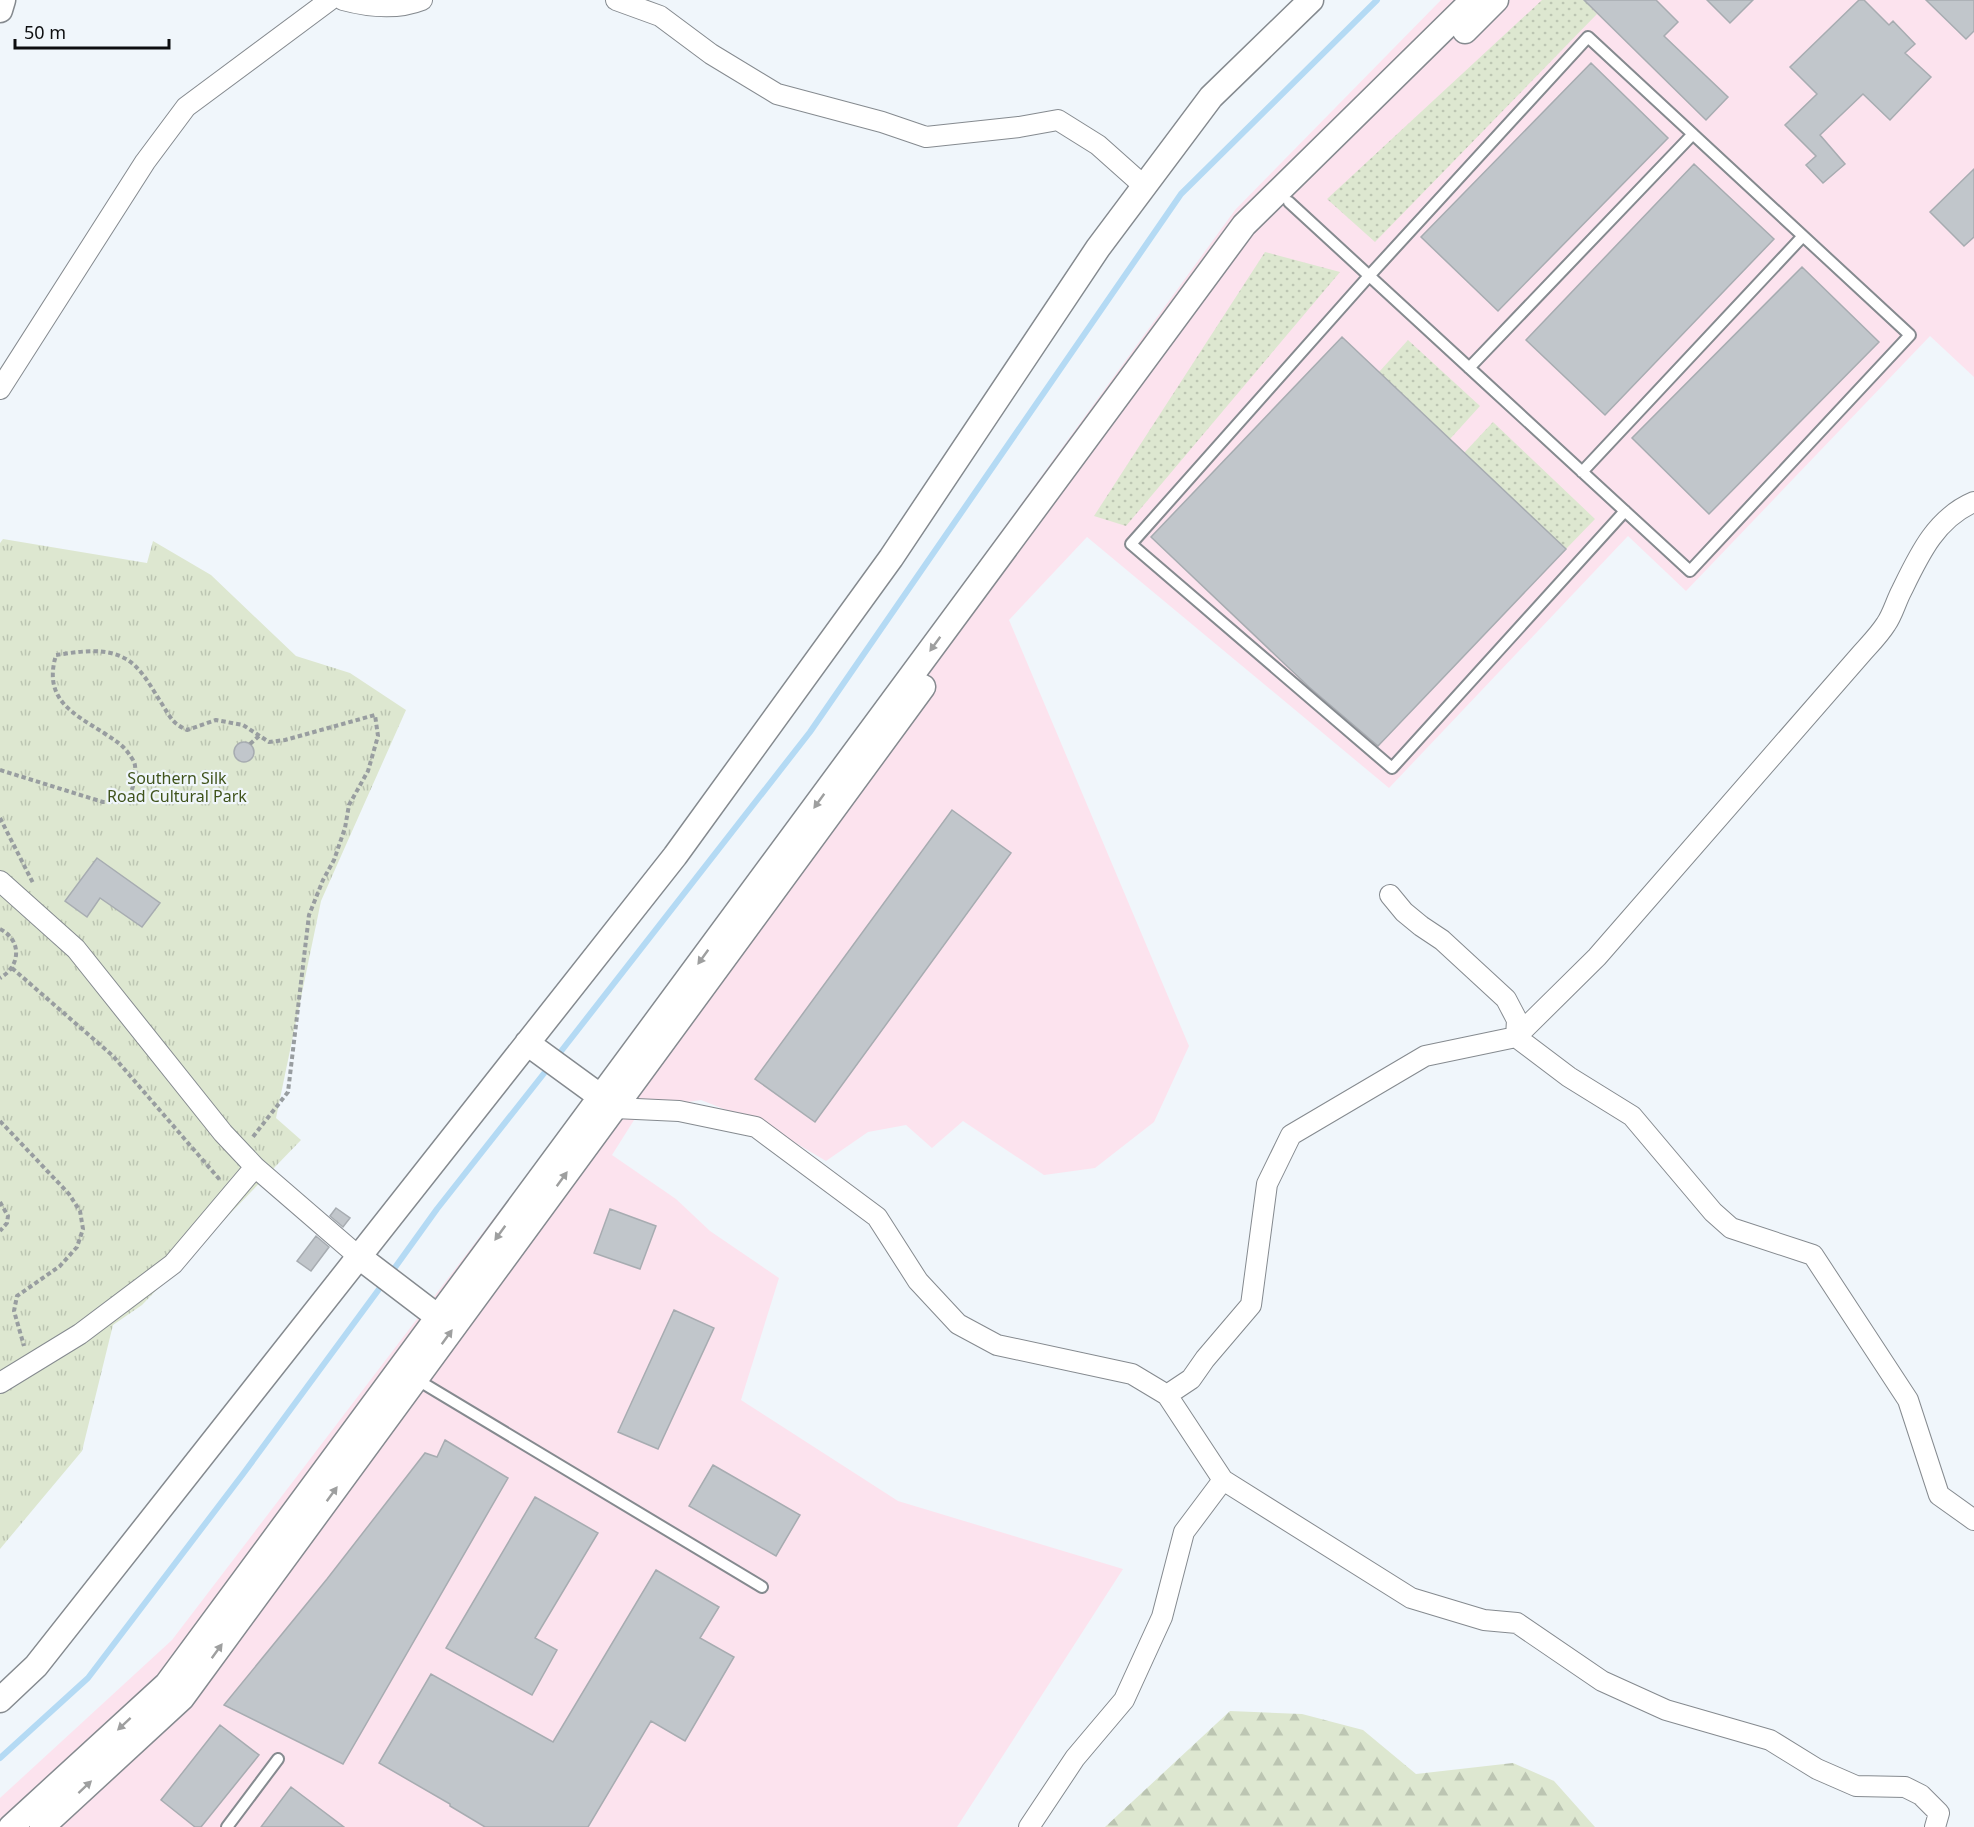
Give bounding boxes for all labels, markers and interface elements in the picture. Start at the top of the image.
scale bar [15,12,170,50]
text: 50 m [24,20,66,44]
one-way arrow [929,635,941,651]
park label: Southern Silk Road Cultural Park [107,767,247,807]
one-way arrow [813,792,825,808]
one-way arrow [697,949,709,965]
one-way arrow [556,1172,568,1187]
one-way arrow [494,1224,506,1240]
one-way arrow [441,1329,453,1345]
one-way arrow [326,1486,338,1502]
one-way arrow [210,1644,222,1659]
one-way arrow [116,1717,131,1731]
one-way arrow [78,1780,93,1794]

